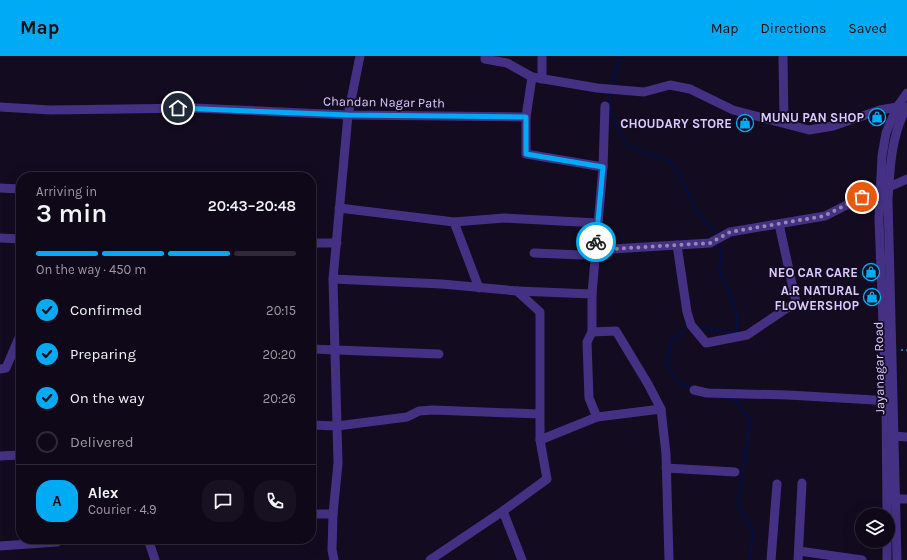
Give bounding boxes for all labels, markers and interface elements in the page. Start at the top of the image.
text: Map [20,17,59,39]
text: Map [711,20,739,37]
text: Directions [761,20,826,37]
text: Saved [848,20,887,37]
pin [161,91,195,125]
street label: Chandan Nagar Path [323,93,445,111]
icon: home [167,97,189,119]
shop icon: MUNU PAN SHOP [867,107,887,127]
place label: MUNU PAN SHOP [760,110,864,125]
shop icon: CHOUDARY STORE [735,113,755,133]
place label: CHOUDARY STORE [620,116,732,131]
pin [845,180,879,214]
text: Arriving in [36,184,97,199]
icon: bag [851,186,873,208]
text: 20:43–20:48 [208,197,296,215]
text: 3 min [36,198,107,229]
courier [576,222,616,262]
icon: bike [585,231,607,253]
text: On the way · 450 m [36,262,147,277]
shop icon: NEO CAR CARE [861,262,881,282]
place label: NEO CAR CARE [769,265,858,280]
place label: A.R NATURAL FLOWERSHOP [774,283,860,313]
shop icon: A.R NATURAL FLOWERSHOP [862,287,882,307]
icon: check [36,299,58,321]
text: Confirmed [70,301,142,319]
text: 20:15 [266,303,296,318]
street label: Jayanagar Road [871,321,887,415]
icon: check [36,343,58,365]
text: Preparing [70,345,136,363]
text: 20:20 [263,347,296,362]
icon: check [36,387,58,409]
text: On the way [70,389,144,407]
text: 20:26 [263,391,296,406]
text: Delivered [70,433,134,451]
button: chat [202,480,244,522]
button: phone [254,480,296,522]
text: Alex [88,484,118,502]
text: A [52,492,62,510]
text: Courier · 4.9 [88,502,157,517]
map controls [855,508,895,548]
button: layers [855,508,895,548]

